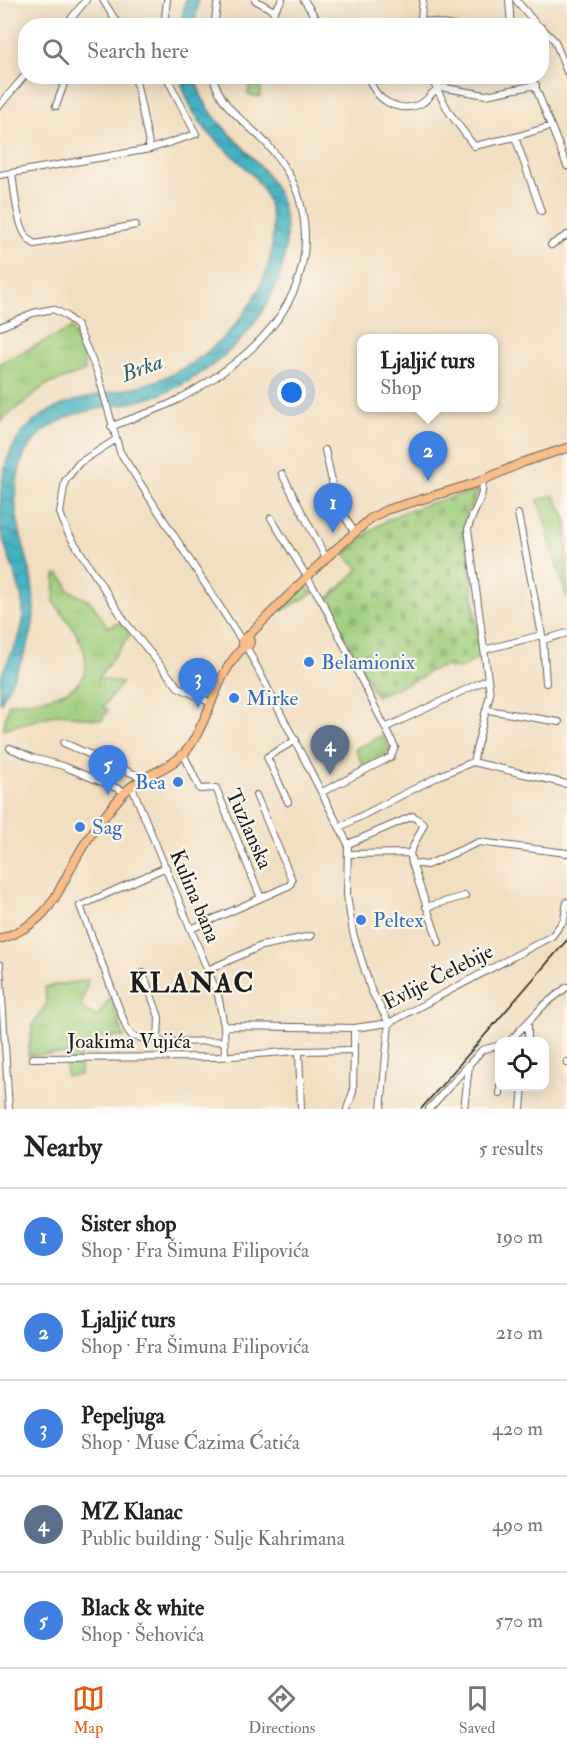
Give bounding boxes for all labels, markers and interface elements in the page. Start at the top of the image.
search box [18,18,549,84]
icon: search [39,35,72,68]
text: Search here [87,37,189,65]
popup [357,334,498,412]
water label: Brka [116,347,167,389]
text: Ljaljić turs [380,347,475,375]
text: Shop [380,375,422,400]
your location [277,378,306,407]
pin: 2 [408,432,448,481]
pin: 1 [314,484,352,533]
place label: Belamionix [321,649,416,676]
marker: Belamionix [302,655,316,669]
pin: 3 [178,658,218,708]
place label: Mirke [246,685,298,712]
marker: Mirke [227,691,241,705]
pin: 4 [310,726,350,775]
pin: 5 [88,746,128,795]
place label: Bea [135,769,166,796]
marker: Bea [171,775,185,789]
street label: Tuzlanska [219,785,279,874]
place label: Sag [92,814,123,841]
marker: Sag [73,820,87,834]
street label: Kulina bana [163,845,227,947]
place label: Peltex [373,907,424,934]
marker: Peltex [354,913,368,927]
street label: Evlije Čelebije [378,938,498,1016]
district label: KLANAC [129,967,255,1000]
street label: Joakima Vujića [66,1028,191,1055]
map controls [495,1037,549,1091]
button: locate [495,1037,549,1091]
text: Nearby [24,1132,102,1164]
text: 5 results [479,1136,543,1161]
text: Sister shop [81,1210,176,1238]
text: 1 [40,1224,47,1249]
text: 190 m [496,1224,543,1249]
text: Shop · Fra Šimuna Filipovića [81,1238,309,1263]
text: Ljaljić turs [81,1306,175,1334]
text: 2 [38,1320,49,1345]
text: 210 m [496,1320,543,1345]
text: Shop · Fra Šimuna Filipovića [81,1334,309,1359]
text: Pepeljuga [81,1402,165,1430]
text: 3 [40,1416,47,1441]
text: 420 m [492,1416,543,1441]
text: Shop · Muse Ćazima Ćatića [81,1430,300,1455]
text: MZ Klanac [81,1498,183,1526]
text: 4 [38,1512,49,1537]
text: 490 m [492,1512,543,1537]
text: Public building · Sulje Kahrimana [81,1526,345,1551]
text: Black & white [81,1594,204,1622]
text: 5 [39,1608,48,1633]
text: 570 m [495,1608,543,1633]
text: Shop · Šehovića [81,1622,204,1647]
tab: Map [72,1682,105,1738]
tab: Directions [248,1682,315,1738]
tab: Saved [459,1682,495,1738]

